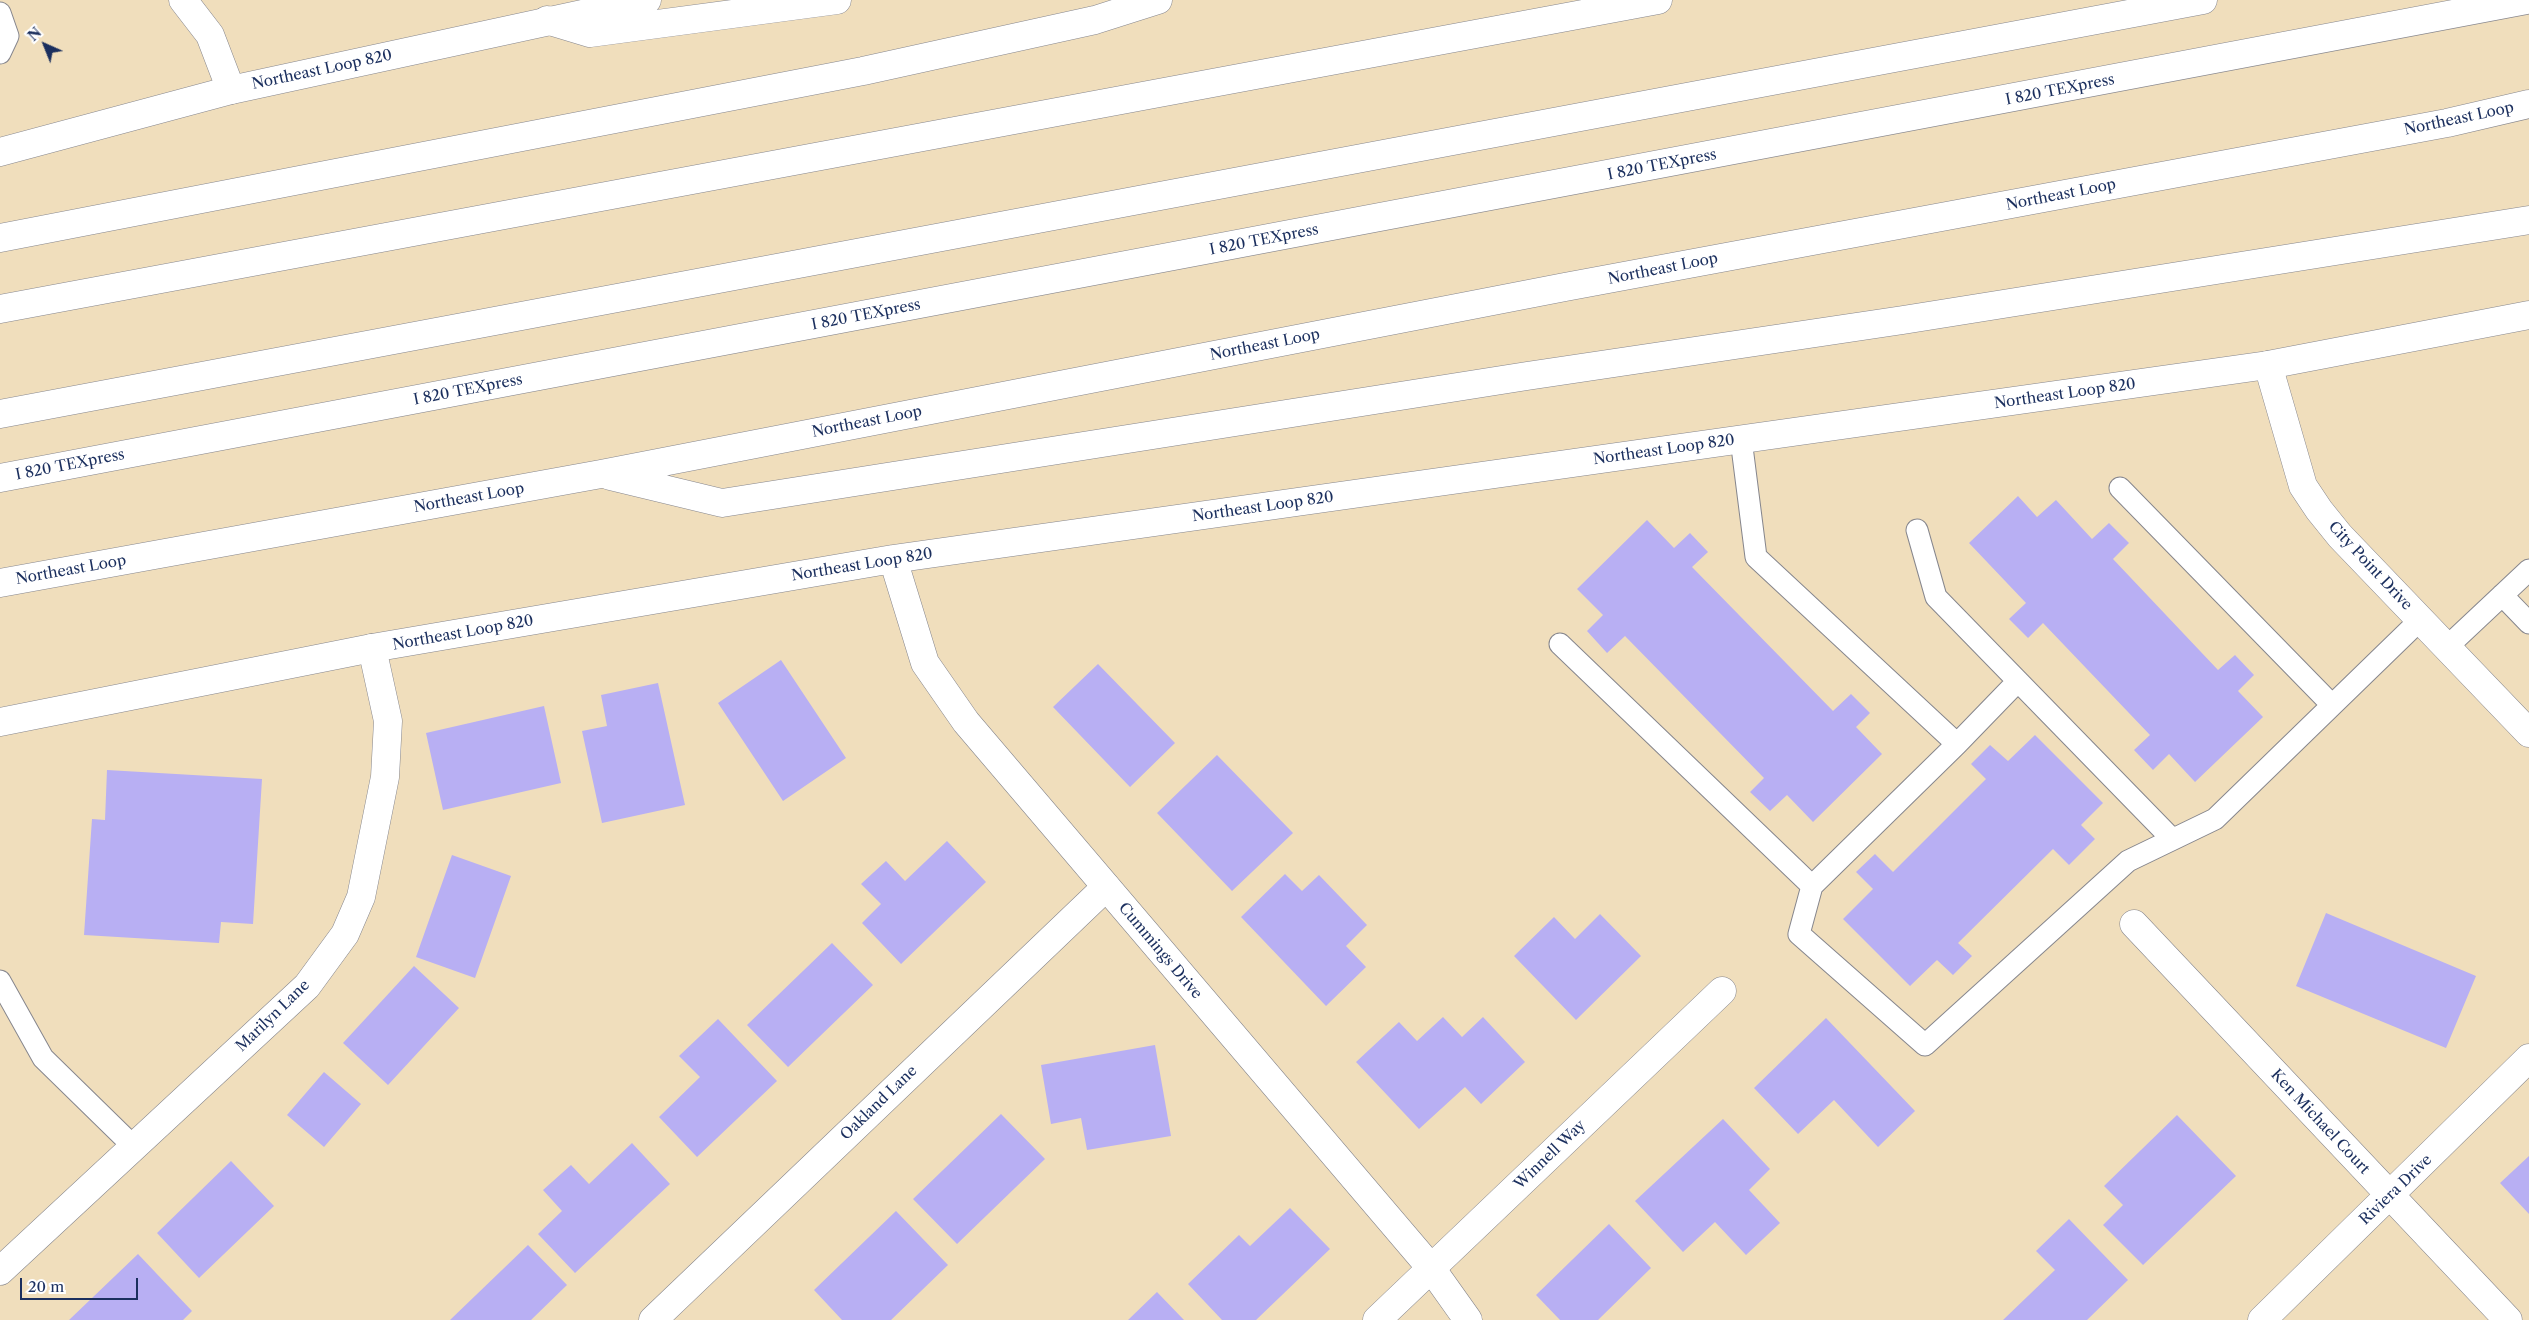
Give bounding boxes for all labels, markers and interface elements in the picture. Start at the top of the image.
north arrow [20,20,70,70]
text: N [24,24,45,45]
street label: Northeast Loop 820 [250,46,394,94]
street label: I 820 TEXpress [2004,71,2116,109]
street label: Northeast Loop [2402,99,2516,139]
street label: I 820 TEXpress [1606,146,1718,184]
street label: Northeast Loop [2004,176,2118,214]
street label: I 820 TEXpress [1208,221,1320,259]
street label: Northeast Loop [1606,250,1720,288]
street label: I 820 TEXpress [810,296,922,334]
street label: Northeast Loop [1208,326,1322,364]
street label: I 820 TEXpress [412,371,524,409]
street label: Northeast Loop 820 [1993,375,2137,413]
street label: Northeast Loop [810,403,924,441]
street label: Northeast Loop 820 [1592,431,1736,469]
street label: I 820 TEXpress [14,446,126,484]
street label: Northeast Loop [412,479,526,517]
street label: Northeast Loop 820 [1191,488,1335,526]
street label: City Point Drive [2324,518,2416,614]
street label: Northeast Loop 820 [790,545,934,585]
street label: Northeast Loop [14,551,128,589]
street label: Northeast Loop 820 [391,612,535,654]
street label: Cummings Drive [1115,899,1205,1003]
street label: Marilyn Lane [232,976,314,1056]
street label: Oakland Lane [837,1062,921,1144]
street label: Ken Michael Court [2267,1066,2373,1178]
street label: Winnell Way [1511,1117,1589,1193]
street label: Riviera Drive [2356,1151,2436,1229]
scale bar [22,1268,140,1300]
text: 20 m [28,1277,64,1296]

